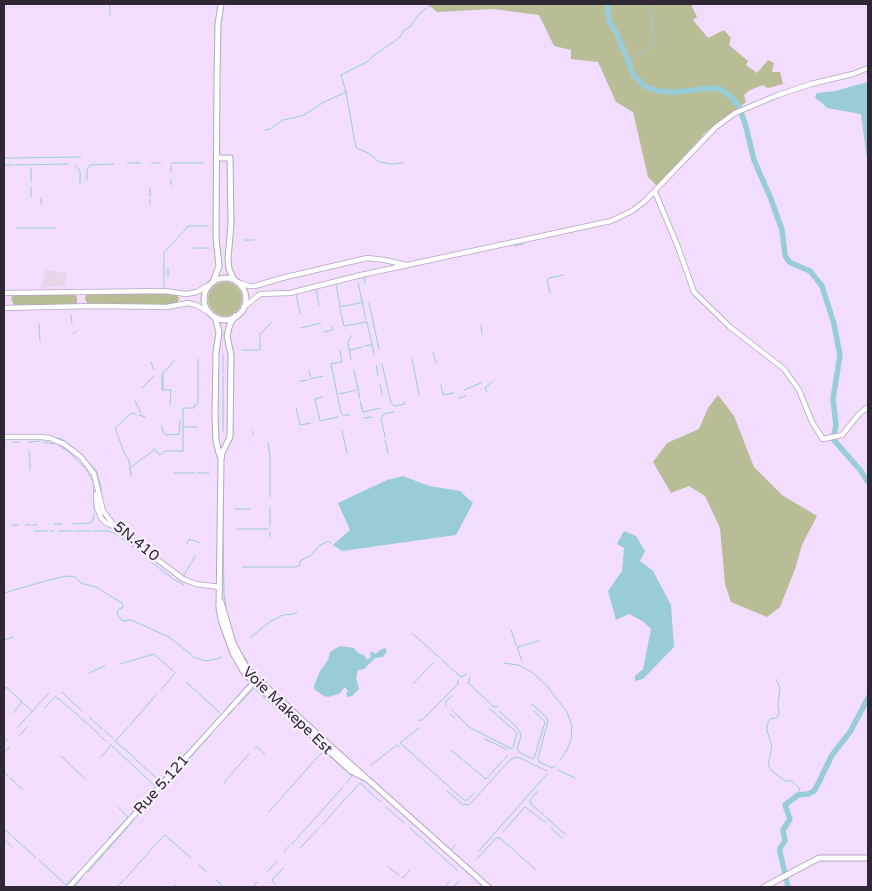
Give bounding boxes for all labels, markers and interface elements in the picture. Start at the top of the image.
street label: 5N.410 [110,518,162,566]
street label: Voie Makepe Est [238,663,336,759]
street label: Rue 5.121 [131,752,193,818]

